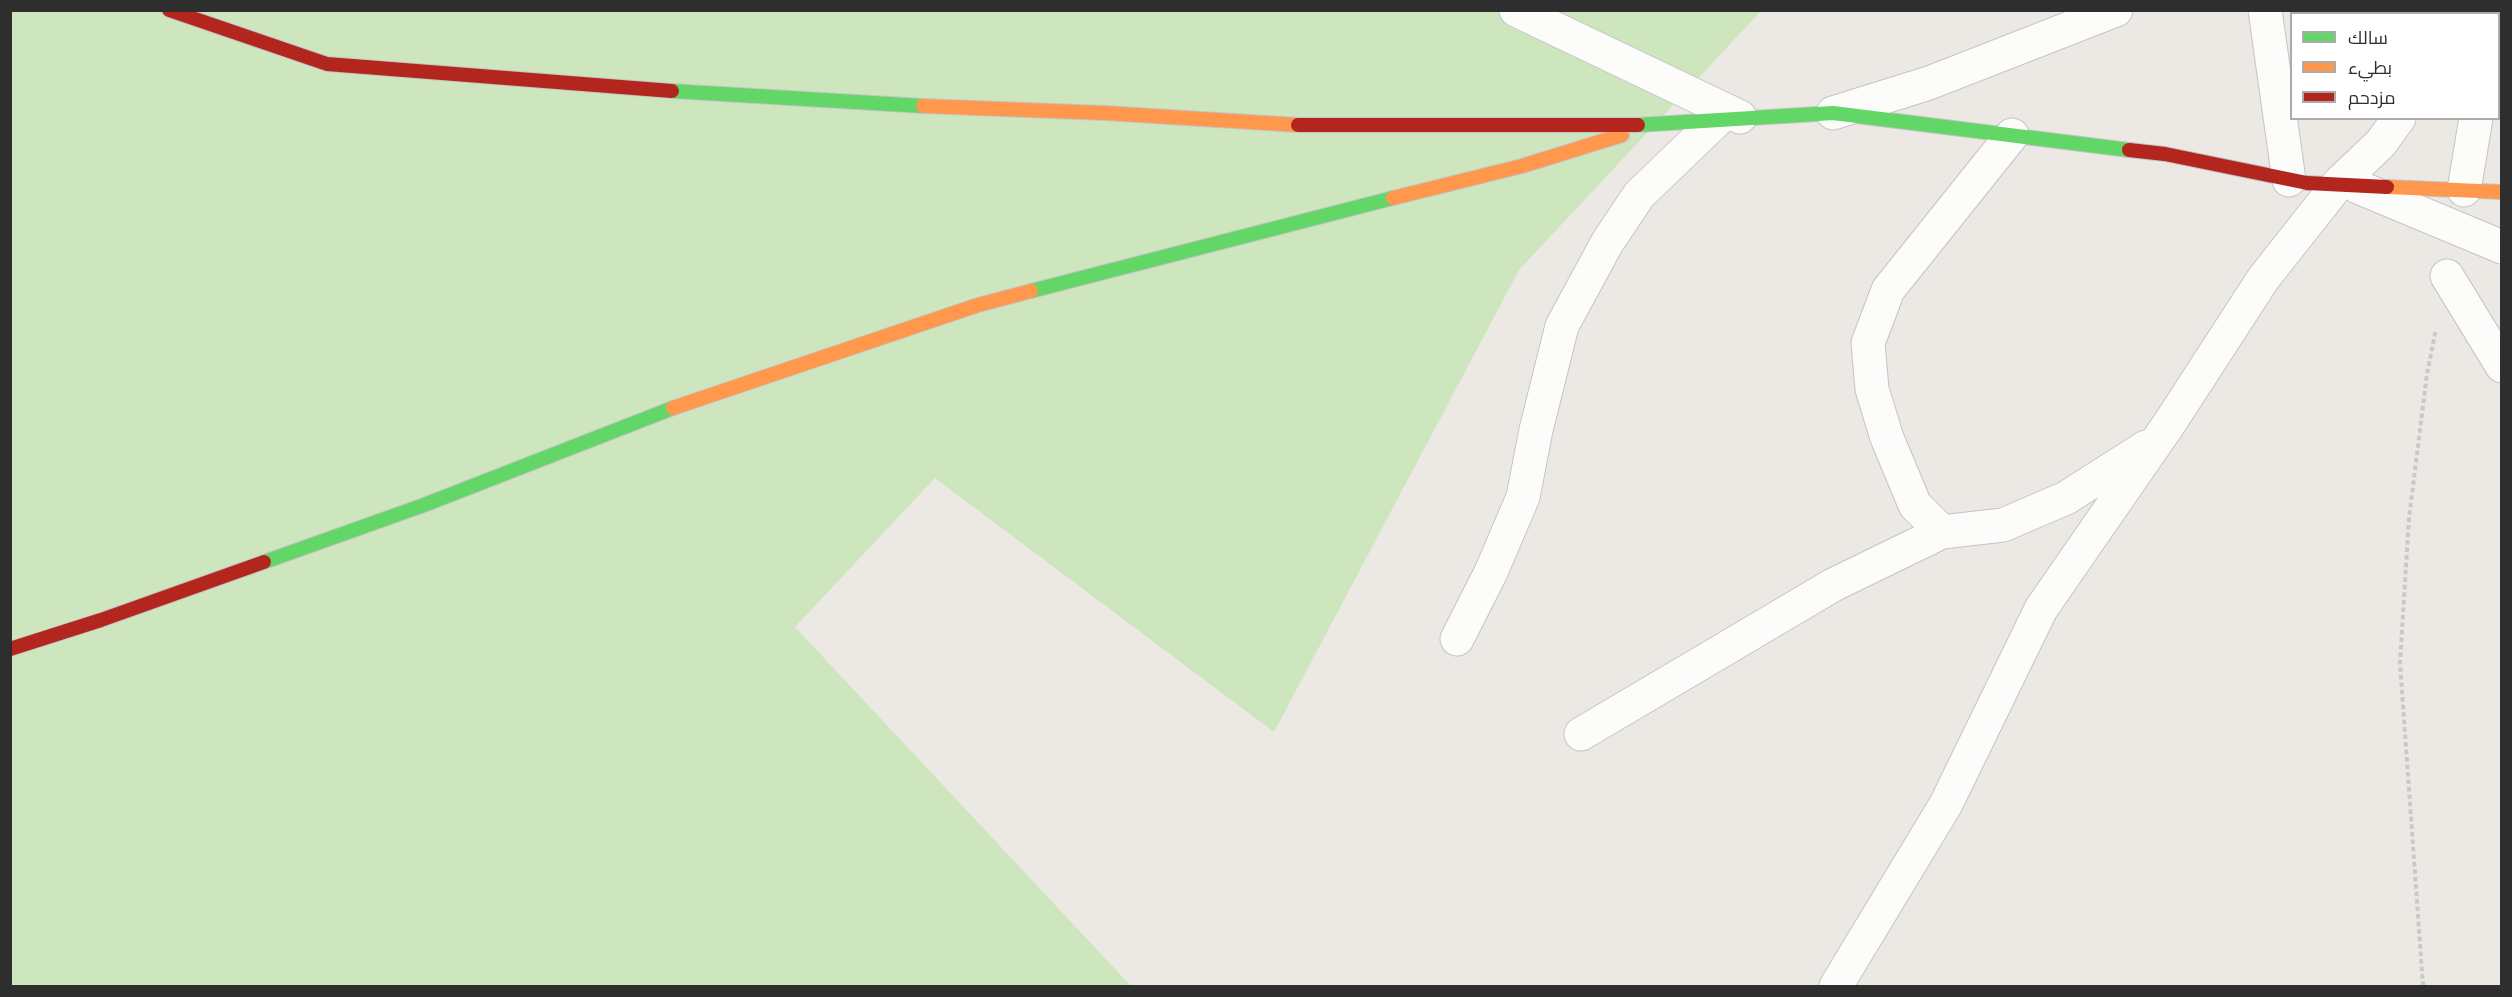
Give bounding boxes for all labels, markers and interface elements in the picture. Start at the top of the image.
legend [2290,12,2500,120]
text: سالك [2348,26,2388,49]
text: بطيء [2348,56,2392,79]
text: مزدحم [2348,86,2396,109]

